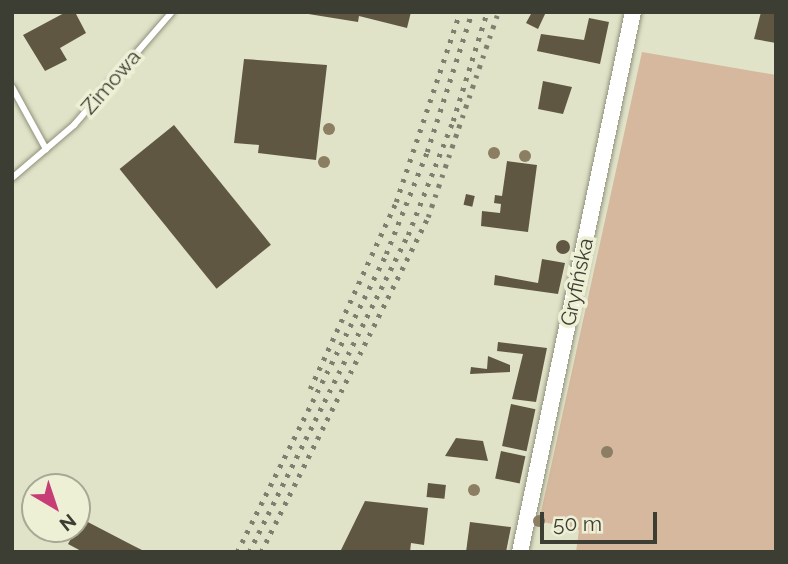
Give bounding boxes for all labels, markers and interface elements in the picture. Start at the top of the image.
street label: Zimowa [76,45,146,119]
street label: Gryfińska [555,236,599,328]
north arrow [21,473,91,543]
scale bar [543,498,660,542]
text: N [55,510,81,536]
text: 50 m [553,511,602,536]

